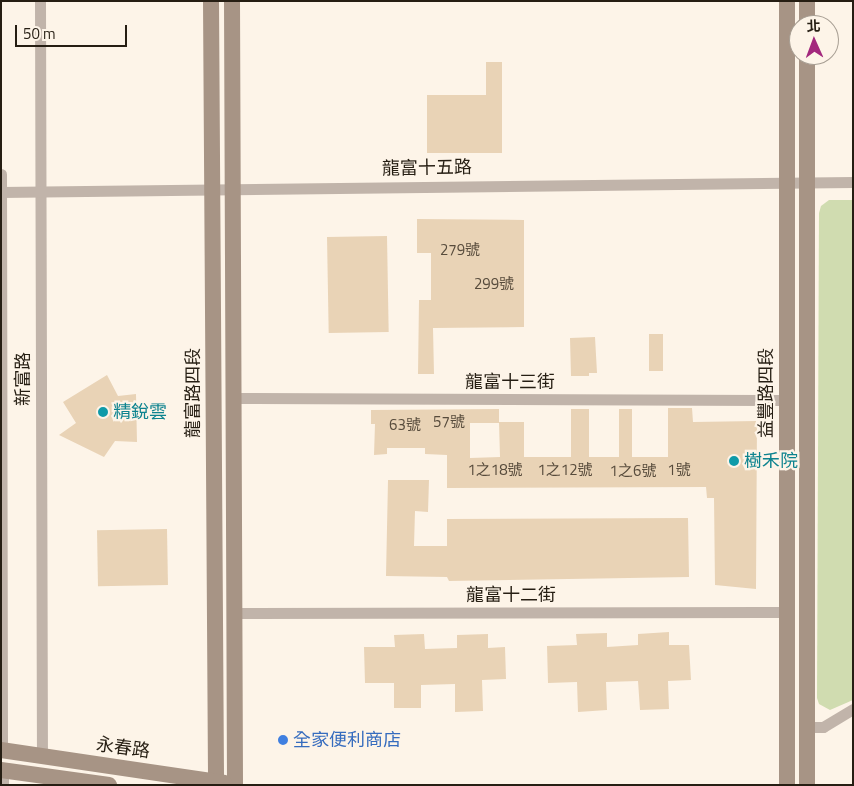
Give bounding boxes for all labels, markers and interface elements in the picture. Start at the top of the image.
scale bar [18,15,130,47]
north arrow [789,15,839,65]
text: 北 [806,15,821,36]
text: 50 m [23,22,56,45]
street label: 龍富十五路 [382,156,472,180]
house number: 279號 [440,241,480,259]
house number: 299號 [474,275,514,293]
street label: 龍富路四段 [182,348,204,438]
street label: 益豐路四段 [755,348,777,438]
street label: 新富路 [12,352,34,406]
street label: 龍富十三街 [465,371,555,393]
place label: 精銳雲 [113,401,167,423]
marker: 精銳雲 [97,406,109,418]
house number: 57號 [433,413,465,431]
house number: 63號 [389,416,421,434]
place label: 樹禾院 [744,450,798,472]
marker: 樹禾院 [728,455,740,467]
house number: 1之18號 [467,461,523,479]
house number: 1之12號 [537,461,593,479]
house number: 1號 [667,461,691,479]
house number: 1之6號 [610,462,656,480]
street label: 龍富十二街 [466,584,556,606]
place label: 全家便利商店 [293,729,401,751]
street label: 永春路 [95,734,151,762]
marker: 全家便利商店 [277,734,289,746]

